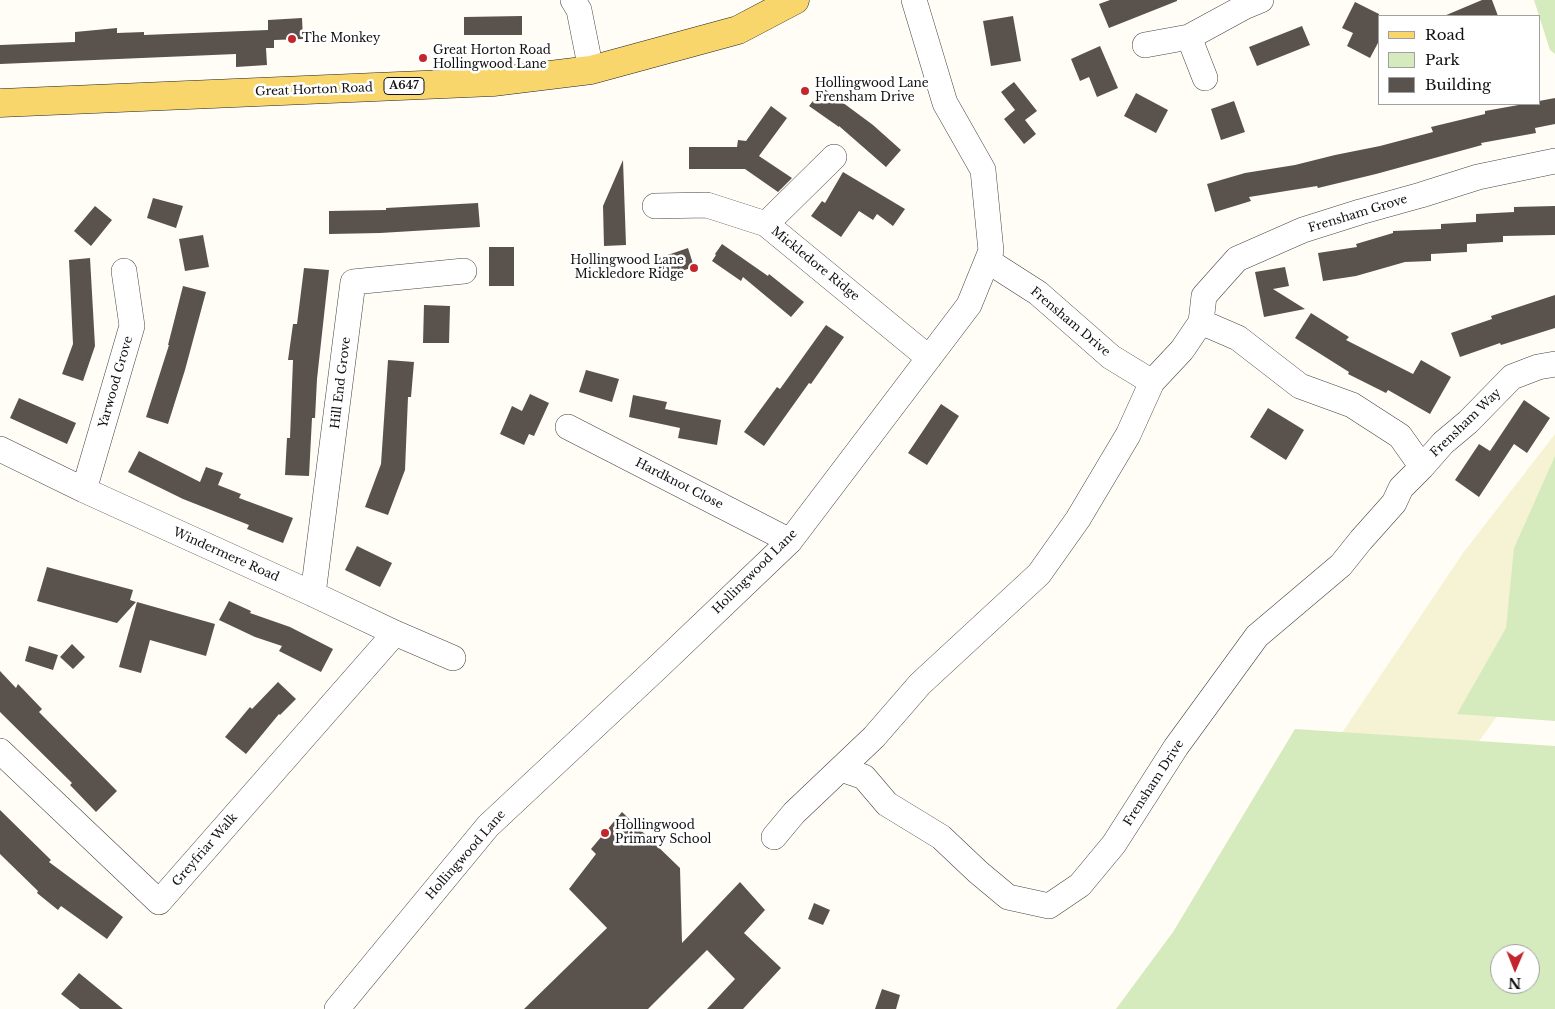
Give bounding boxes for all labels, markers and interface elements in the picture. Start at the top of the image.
legend [1378,15,1540,105]
text: Road [1425,25,1465,44]
place label: The Monkey [302,32,380,46]
marker: The Monkey [286,33,298,45]
place label: Great Horton Road Hollingwood Lane [433,44,551,72]
text: Park [1425,50,1460,69]
marker: Great Horton Road Hollingwood Lane [417,52,429,64]
text: Building [1425,75,1491,94]
place label: Hollingwood Lane Frensham Drive [815,77,929,105]
road number: A647 [384,78,424,94]
street label: Great Horton Road [255,81,373,99]
marker: Hollingwood Lane Frensham Drive [799,85,811,97]
street label: Frensham Grove [1307,192,1409,236]
street label: Mickledore Ridge [768,224,862,304]
place label: Hollingwood Lane Mickledore Ridge [570,254,684,282]
marker: Hollingwood Lane Mickledore Ridge [688,262,700,274]
street label: Frensham Drive [1027,284,1113,360]
street label: Yarwood Grove [96,334,136,430]
street label: Hill End Grove [328,336,354,430]
street label: Frensham Way [1428,386,1504,460]
street label: Hardknot Close [633,456,725,512]
street label: Windermere Road [171,525,281,585]
street label: Hollingwood Lane [710,527,800,617]
street label: Frensham Drive [1121,737,1187,829]
street label: Hollingwood Lane [423,807,509,903]
street label: Greyfriar Walk [169,811,241,889]
place label: Hollingwood Primary School [615,819,711,847]
marker: Hollingwood Primary School [599,827,611,839]
north arrow [1490,944,1540,994]
text: N [1508,974,1522,992]

